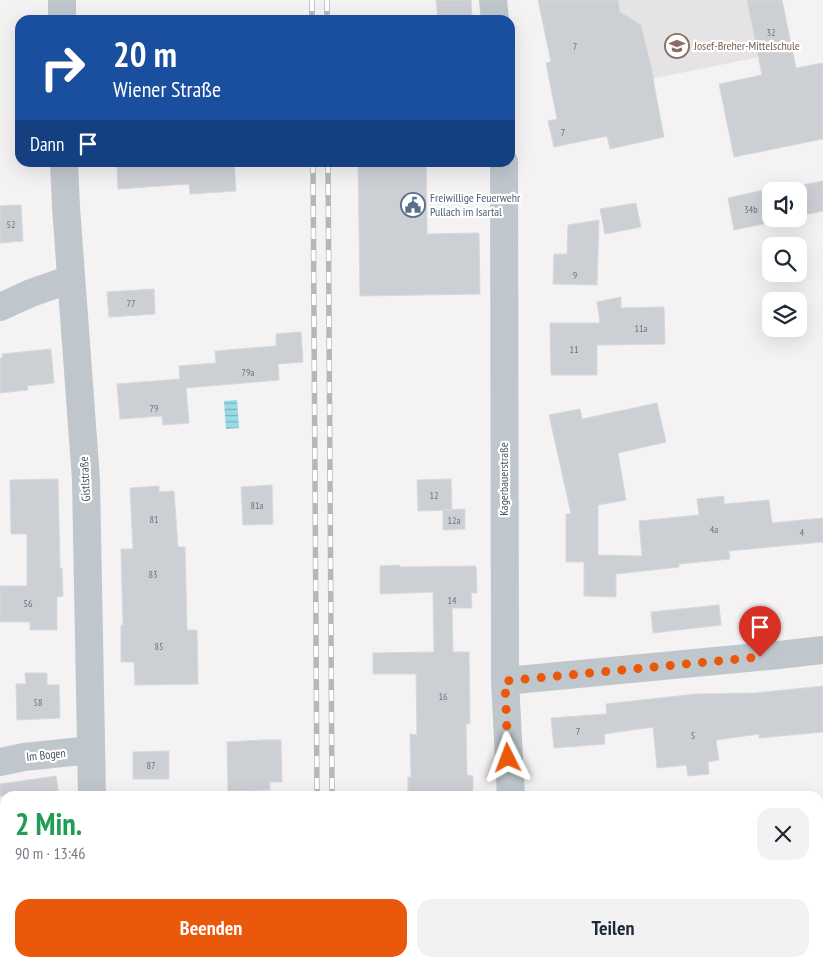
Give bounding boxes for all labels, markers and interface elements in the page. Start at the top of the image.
house number: 32 [767,26,776,39]
text: 20 m [113,31,177,77]
school or university icon: Josef-Breher-Mittelschule [664,33,690,59]
icon: right [30,35,95,100]
place label: Josef-Breher-Mittelschule [693,38,800,53]
house number: 7 [573,40,577,53]
text: Wiener Straße [113,75,221,103]
house number: 7 [561,126,565,139]
icon: arrive [74,130,102,158]
text: Dann [30,132,64,156]
map controls [762,182,807,337]
button: sound [762,182,807,227]
place label: Freiwillige Feuerwehr Pullach im Isartal [430,190,521,219]
public building icon: Freiwillige Feuerwehr Pullach im Isartal [400,192,426,218]
house number: 34b [744,203,758,216]
house number: 52 [7,218,16,231]
button: search [762,237,807,282]
house number: 9 [573,269,577,282]
button: layers [762,292,807,337]
house number: 77 [127,297,136,310]
house number: 11a [635,322,648,335]
house number: 11 [570,343,579,356]
house number: 79a [242,366,255,379]
house number: 79 [150,402,159,415]
street label: Kagerbauerstraße [496,442,511,516]
street label: Gistlstraße [76,456,93,502]
house number: 12 [430,489,439,502]
house number: 81a [251,499,264,512]
house number: 81 [150,513,159,526]
house number: 12a [448,514,461,527]
house number: 4a [710,523,718,536]
house number: 4 [800,526,805,539]
house number: 83 [149,568,158,581]
house number: 14 [448,594,457,607]
house number: 56 [24,597,33,610]
pin [739,606,781,657]
icon: arrive [746,613,774,641]
house number: 85 [155,640,164,653]
house number: 16 [439,690,448,703]
house number: 58 [34,696,43,709]
house number: 7 [576,725,580,738]
house number: 5 [691,729,695,742]
position arrow [481,731,533,783]
street label: Im Bogen [26,745,66,764]
house number: 87 [147,759,156,772]
text: 2 Min. [15,804,82,843]
button: close [757,808,809,860]
text: 90 m · 13:46 [15,843,86,863]
button: Beenden [15,899,407,957]
button: Teilen [417,899,809,957]

